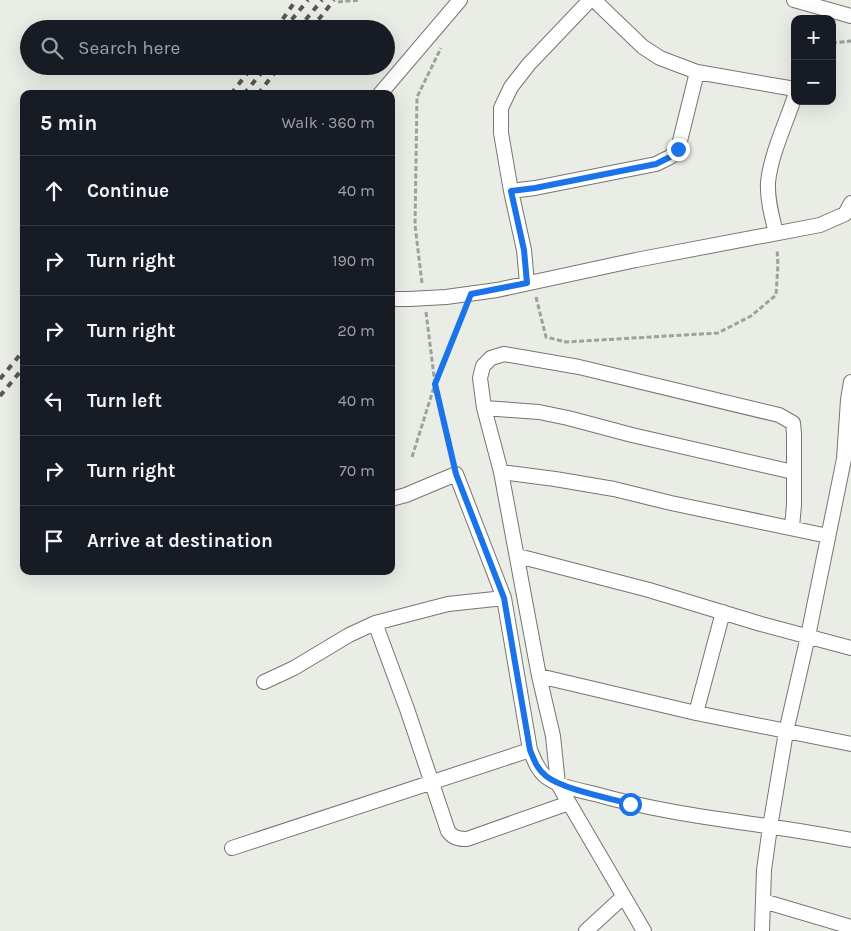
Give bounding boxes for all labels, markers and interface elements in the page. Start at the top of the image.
map controls [791,15,836,105]
button: + [791,15,836,60]
search box [20,20,395,75]
icon: search [38,34,66,62]
text: Search here [78,37,180,59]
button: − [791,60,836,105]
text: 5 min [40,111,97,135]
text: Walk · 360 m [282,113,375,132]
route end [667,138,690,161]
icon: ahead [40,177,68,205]
text: Continue [87,180,169,202]
text: 40 m [338,181,375,200]
icon: right [40,247,68,275]
text: Turn right [87,250,176,272]
text: 190 m [332,251,375,270]
icon: right [40,317,68,345]
text: Turn right [87,320,176,342]
text: 20 m [337,321,375,340]
icon: left [40,387,68,415]
text: Turn left [87,390,162,412]
text: 40 m [338,391,375,410]
icon: right [40,457,68,485]
text: Turn right [87,460,176,482]
text: 70 m [339,461,375,480]
icon: arrive [40,527,68,555]
text: Arrive at destination [87,530,273,552]
route start [619,793,642,816]

